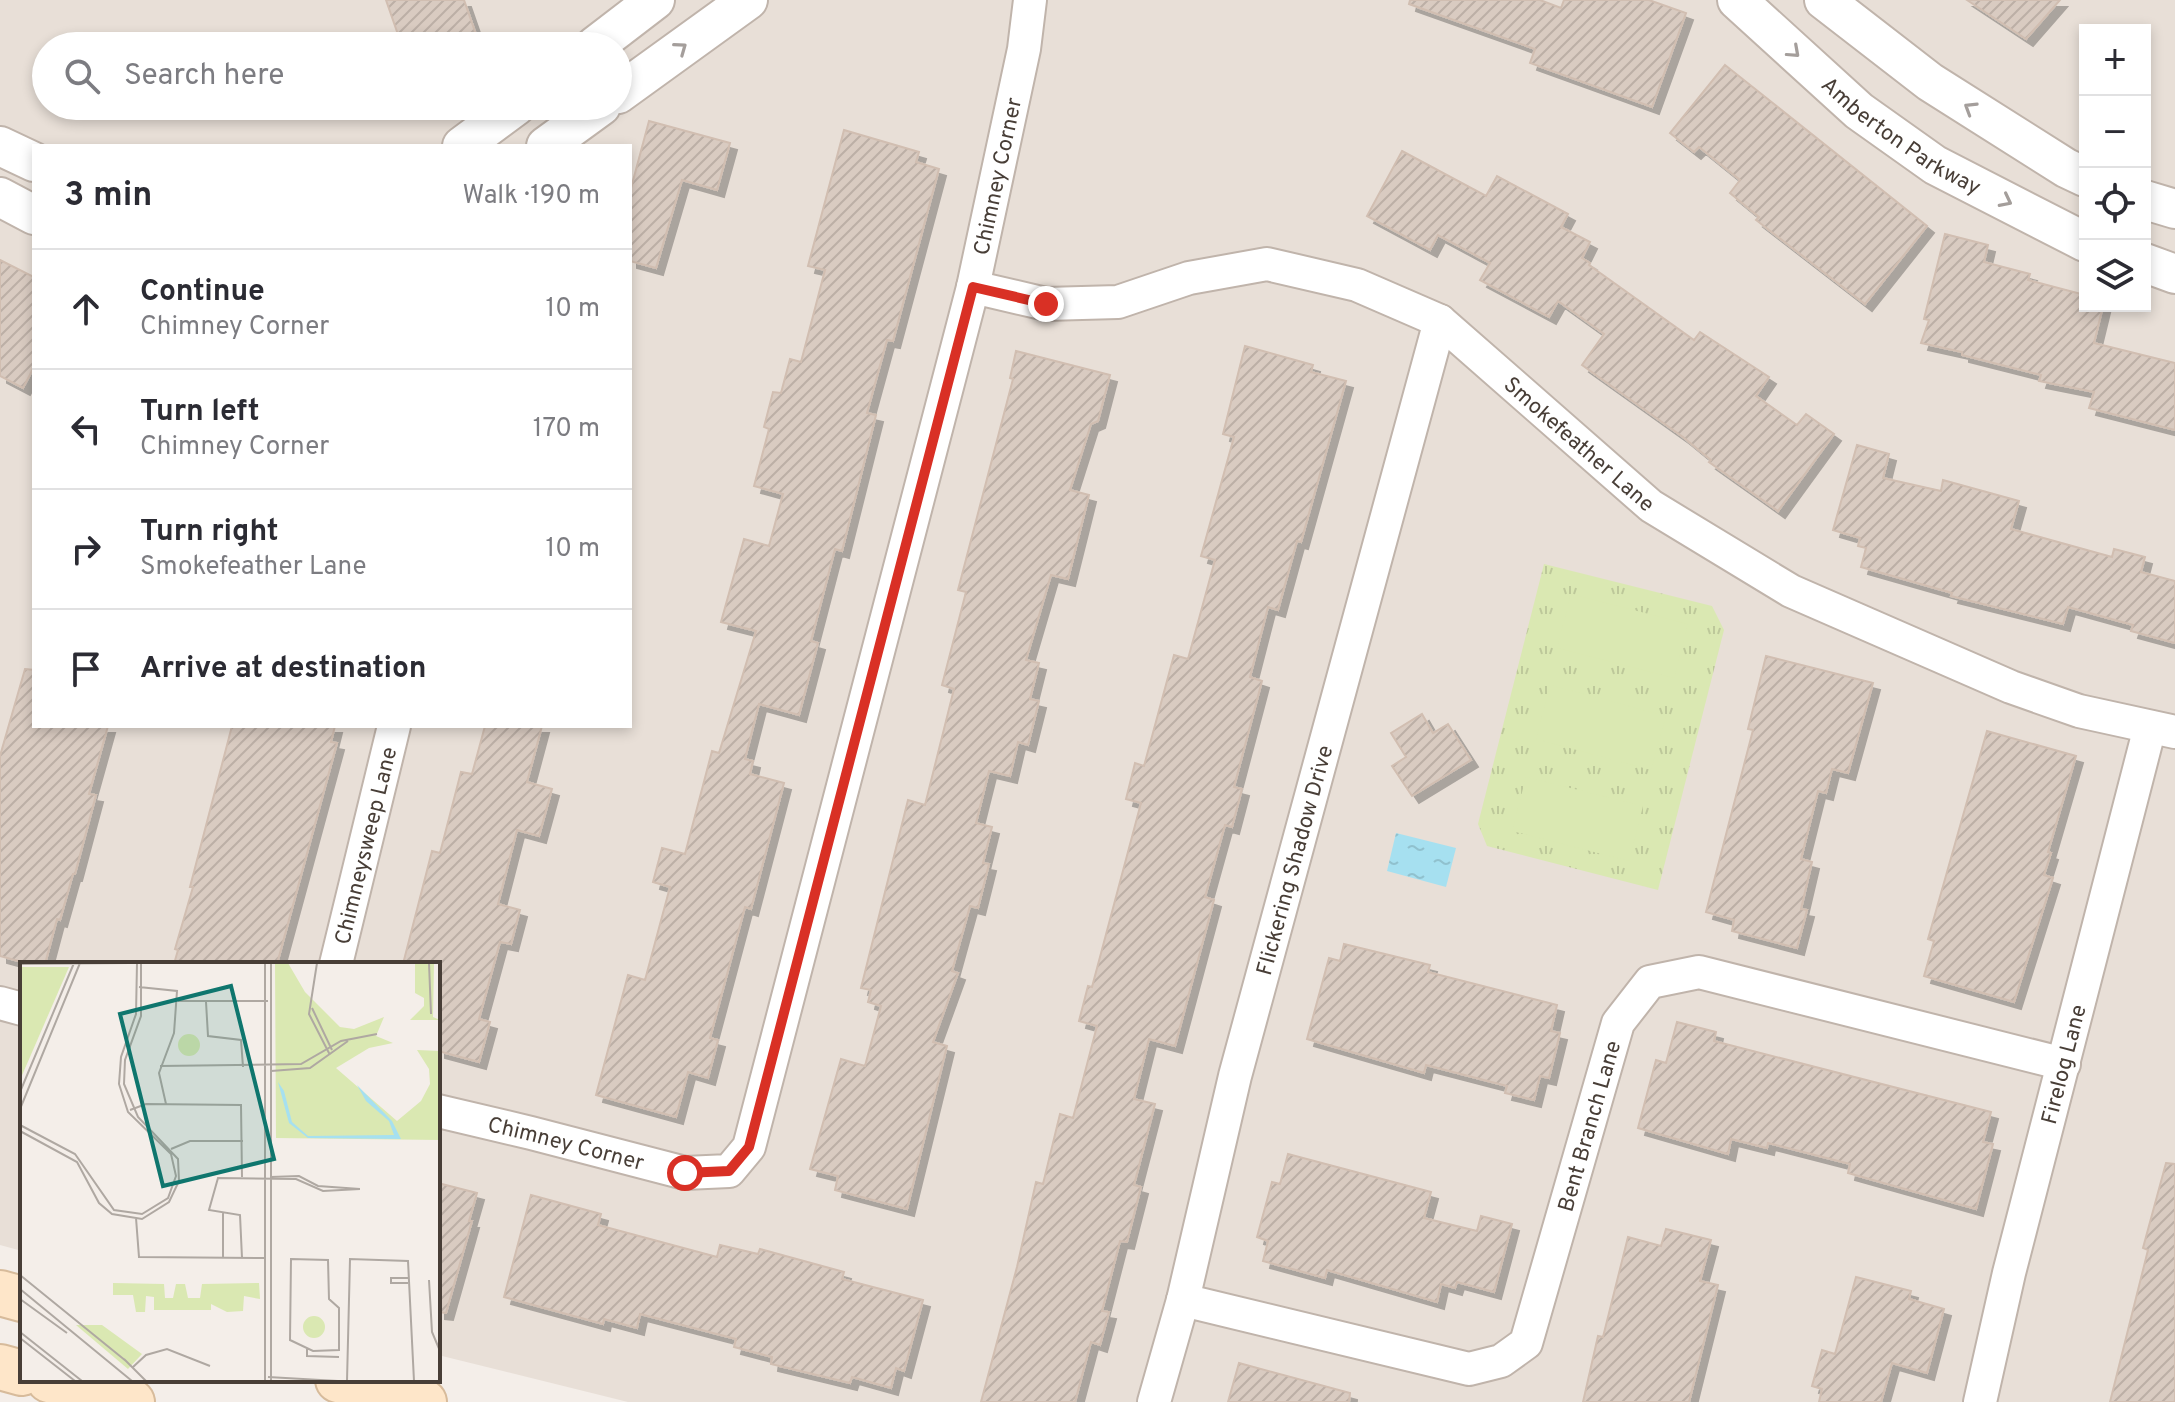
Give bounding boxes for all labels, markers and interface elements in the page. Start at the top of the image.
map controls [2079,24,2151,312]
button: + [2079,24,2151,96]
search box [32,32,632,120]
one-way arrow [672,43,687,58]
one-way arrow [1785,43,1800,57]
icon: search [60,54,104,98]
text: Search here [124,58,284,95]
street label: Amberton Parkway [1815,72,1985,202]
street label: Chimney Corner [969,95,1029,258]
button: − [2079,96,2151,168]
one-way arrow [1965,102,1979,117]
button: locate [2079,168,2151,240]
text: 3 min [64,175,152,218]
text: Walk · 190 m [462,180,600,213]
one-way arrow [1998,191,2012,207]
button: layers [2079,240,2151,312]
text: Continue [140,274,265,311]
route end [1028,286,1064,322]
icon: ahead [64,287,108,331]
text: 10 m [545,293,600,326]
text: Chimney Corner [140,311,330,344]
street label: Smokefeather Lane [1497,372,1659,519]
text: Turn left [140,394,260,431]
icon: left [64,407,108,451]
text: 170 m [533,413,600,446]
text: Chimney Corner [140,431,330,464]
text: Turn right [140,514,278,551]
icon: right [64,527,108,571]
text: 10 m [545,533,600,566]
text: Smokefeather Lane [140,551,367,584]
icon: arrive [64,647,108,691]
text: Arrive at destination [140,651,426,688]
street label: Flickering Shadow Drive [1252,742,1340,978]
street label: Chimneysweep Lane [330,744,404,948]
inset map [20,962,440,1382]
street label: Firelog Lane [2037,1002,2094,1127]
street label: Bent Branch Lane [1553,1038,1628,1215]
street label: Chimney Corner [485,1112,647,1178]
route start [667,1155,703,1191]

